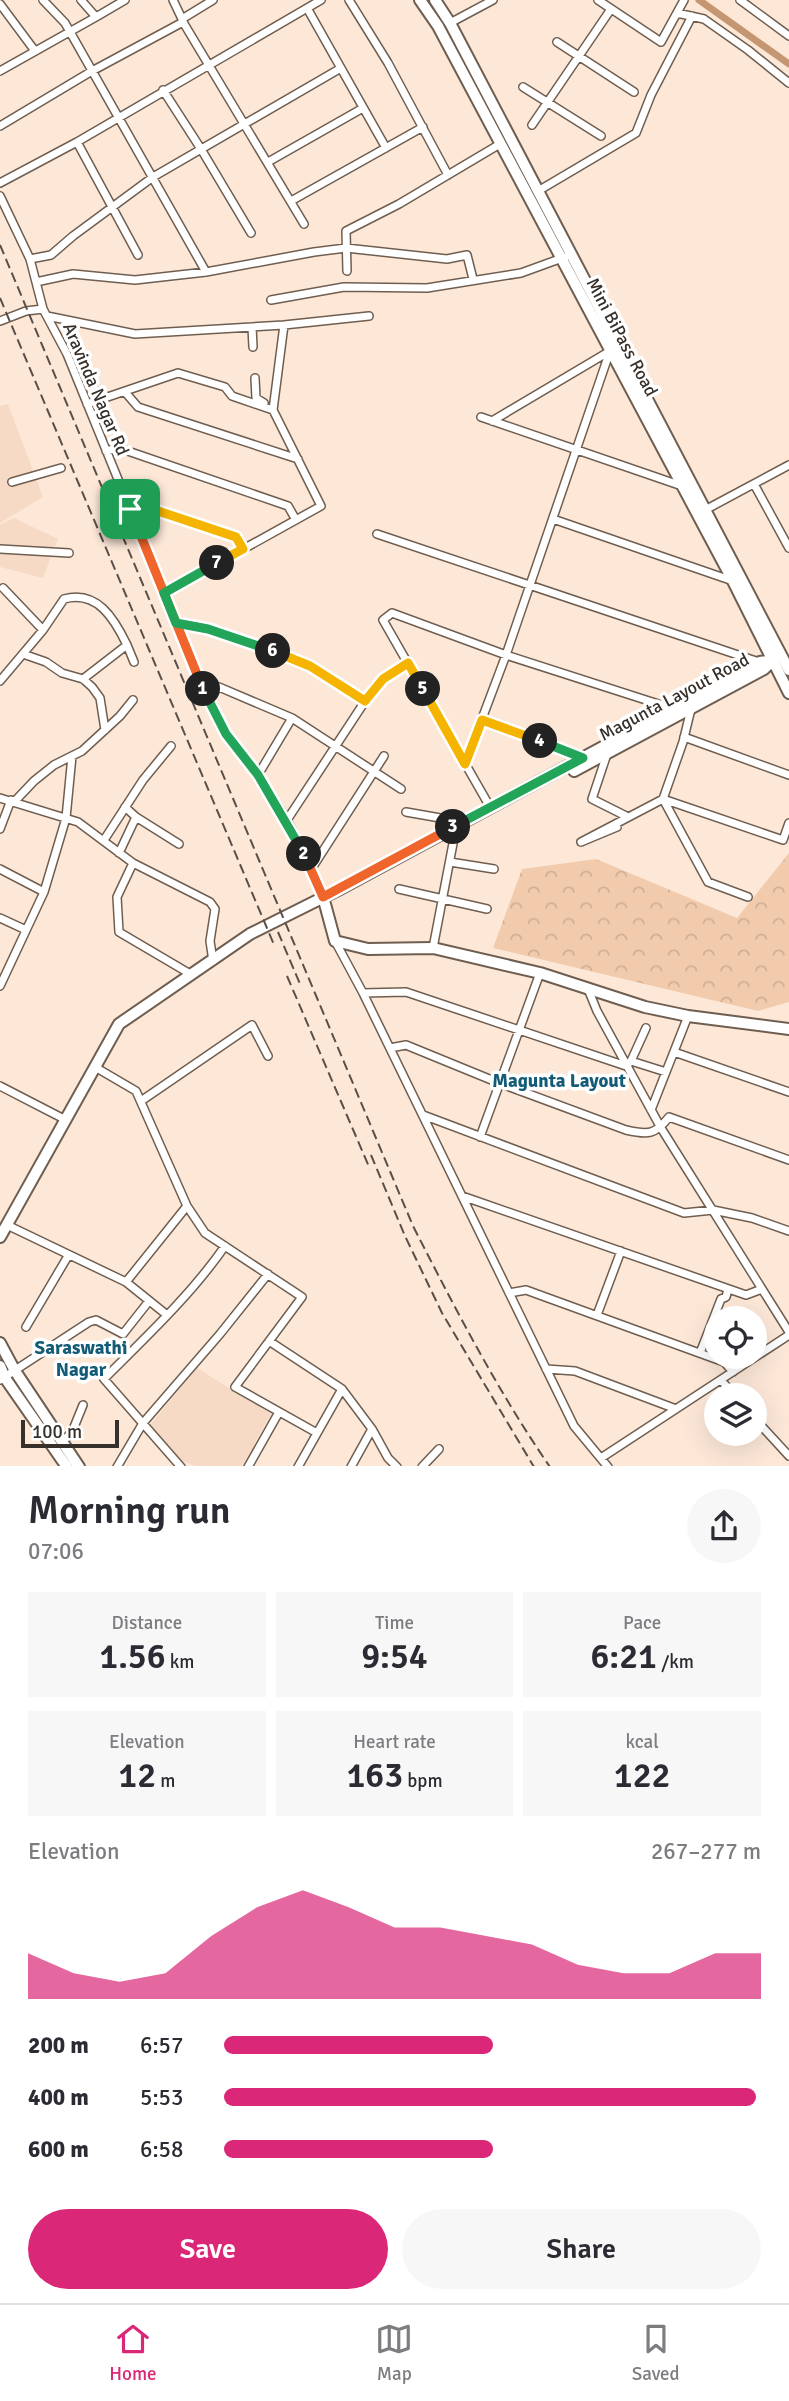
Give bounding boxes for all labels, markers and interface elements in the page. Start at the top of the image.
street label: Mini BiPass Road [582,274,662,400]
street label: Aravinda Nagar Rd [58,319,134,459]
pin [100,479,160,539]
icon: arrive [111,490,149,528]
pin: 7 [200,546,234,580]
text: 7 [211,550,222,574]
pin: 6 [256,634,290,668]
text: 6 [267,638,278,662]
street label: Magunta Layout Road [595,648,753,746]
pin: 1 [186,672,220,706]
pin: 5 [406,672,440,706]
text: 1 [197,676,208,700]
text: 5 [417,676,428,700]
pin: 4 [522,724,558,758]
text: 4 [534,728,545,752]
pin: 3 [435,810,470,844]
text: 3 [447,814,458,838]
pin: 2 [286,836,322,872]
text: 2 [298,841,309,865]
district label: Magunta Layout [492,1069,626,1093]
map controls [704,1306,767,1446]
button: locate [704,1306,767,1369]
district label: Saraswathi Nagar [35,1336,127,1382]
button: layers [704,1383,767,1446]
scale bar [21,1418,119,1449]
text: 100 m [32,1420,82,1444]
text: Morning run [28,1487,231,1534]
button: share [687,1489,761,1563]
text: 07:06 [28,1537,84,1566]
text: Distance [111,1611,182,1635]
text: Time [375,1611,414,1635]
text: Pace [623,1611,661,1635]
text: 1.56 [99,1635,166,1678]
text: 9:54 [361,1635,428,1678]
text: 6:21 [590,1635,657,1678]
text: km [166,1650,194,1674]
text: /km [657,1650,694,1674]
text: Elevation [109,1730,185,1754]
text: Heart rate [353,1730,436,1754]
text: kcal [626,1730,659,1754]
text: 12 [118,1754,156,1797]
text: 163 [346,1754,403,1797]
text: 122 [614,1754,671,1797]
text: m [156,1769,175,1793]
text: bpm [403,1769,443,1793]
text: Elevation [28,1837,120,1866]
text: 267–277 m [651,1837,761,1866]
text: 200 m [28,2031,89,2060]
text: 6:57 [140,2031,183,2060]
text: 400 m [28,2083,89,2112]
text: 5:53 [140,2083,183,2112]
text: 600 m [28,2135,89,2164]
text: 6:58 [140,2135,183,2164]
button: Save [28,2209,388,2289]
button: Share [402,2209,761,2289]
tab: Home [109,2320,157,2386]
tab: Map [375,2320,413,2386]
tab: Saved [632,2320,680,2386]

